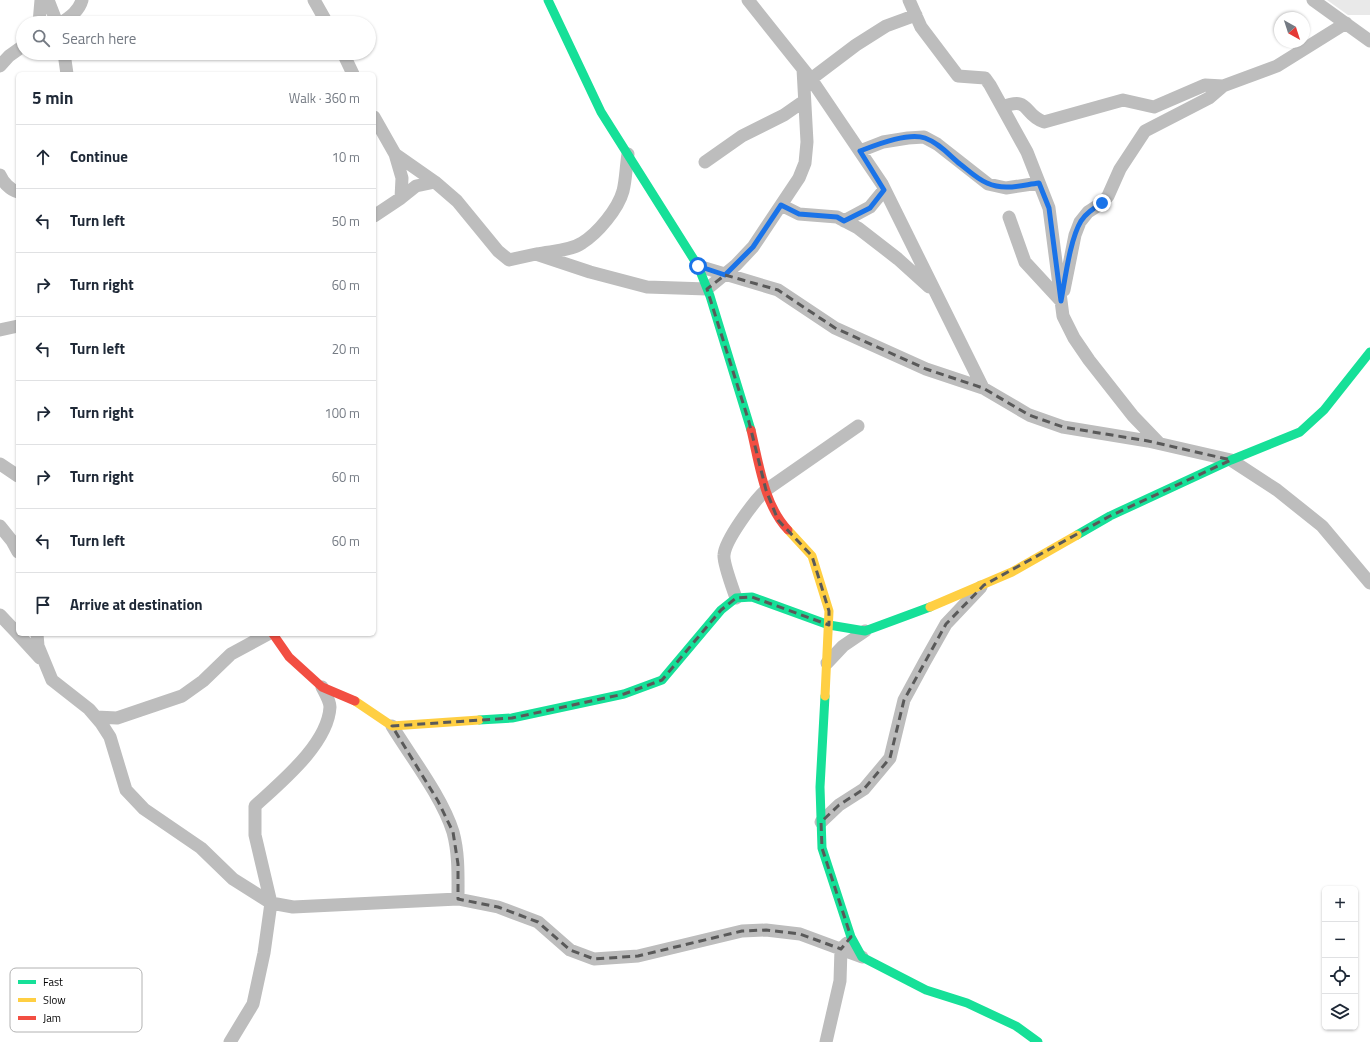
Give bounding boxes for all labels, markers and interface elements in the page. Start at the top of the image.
north arrow [1274,12,1310,48]
search box [16,16,376,60]
icon: search [30,27,52,49]
text: Search here [62,27,136,50]
text: 5 min [32,85,73,111]
text: Walk · 360 m [289,88,360,108]
text: Continue [70,145,128,168]
icon: ahead [32,146,54,168]
text: 10 m [332,147,360,167]
route end [1093,194,1111,212]
text: Turn left [70,209,125,232]
icon: left [32,210,54,232]
text: 50 m [332,211,360,231]
route start [689,257,707,275]
text: Turn right [70,273,134,296]
icon: right [32,274,54,296]
text: 60 m [332,275,360,295]
text: Turn left [70,337,125,360]
icon: left [32,338,54,360]
text: 20 m [332,339,360,359]
text: Turn right [70,401,134,424]
icon: right [32,402,54,424]
text: 100 m [324,403,360,423]
text: Turn right [70,465,134,488]
icon: right [32,466,54,488]
text: 60 m [332,467,360,487]
text: Turn left [70,529,125,552]
icon: left [32,530,54,552]
text: 60 m [332,531,360,551]
text: Arrive at destination [70,593,203,616]
icon: arrive [32,594,54,616]
map controls [1322,886,1358,1030]
button: + [1322,886,1358,922]
button: − [1322,922,1358,958]
button: locate [1322,958,1358,994]
legend [10,968,142,1032]
text: Fast [43,974,63,990]
text: Slow [43,992,66,1008]
button: layers [1322,994,1358,1030]
text: Jam [43,1010,61,1026]

